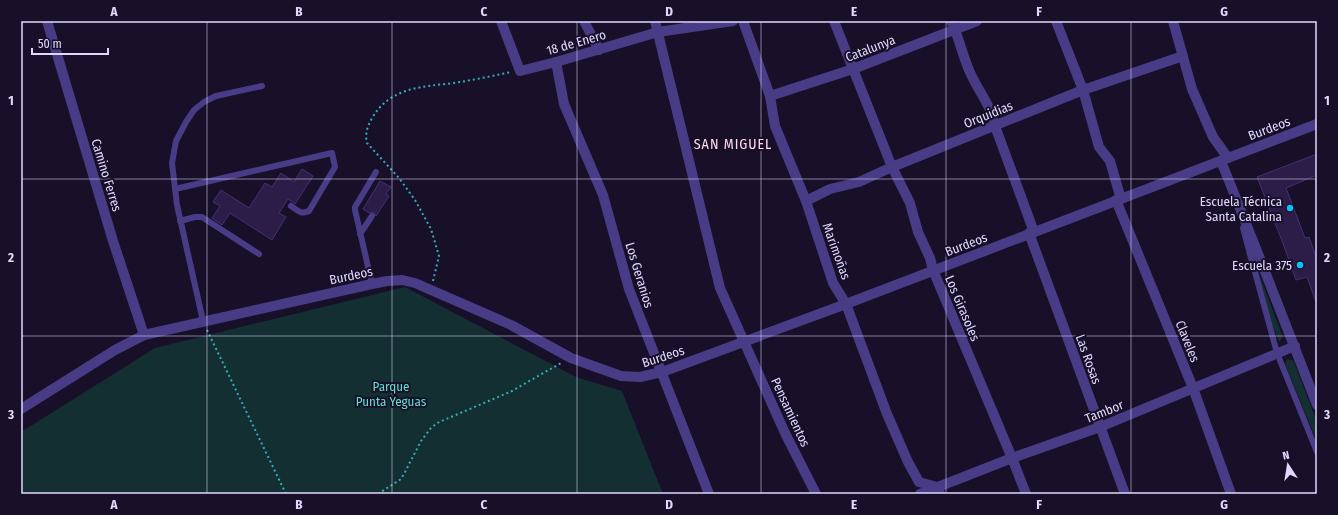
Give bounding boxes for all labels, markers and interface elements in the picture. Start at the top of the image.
text: A [109,4,118,19]
text: B [295,4,303,19]
text: C [481,4,488,19]
text: D [665,4,673,19]
text: E [851,4,857,19]
text: F [1036,4,1042,19]
text: G [1220,4,1228,19]
street label: 18 de Enero [545,27,608,58]
scale bar [32,30,108,56]
street label: Catalunya [843,32,897,65]
text: 50 m [38,37,62,51]
text: 1 [8,93,14,108]
text: 1 [1324,93,1330,108]
street label: Orquidias [962,98,1015,131]
street label: Burdeos [1246,113,1293,143]
district label: SAN MIGUEL [694,136,772,153]
street label: Camino Ferres [88,137,125,214]
place label: Escuela Técnica Santa Catalina [1200,194,1282,224]
marker: Escuela Técnica Santa Catalina [1285,203,1295,213]
street label: Marimoñas [819,221,854,282]
street label: Burdeos [943,229,990,259]
street label: Los Geranios [622,241,657,310]
text: 2 [7,250,14,265]
text: 2 [1323,250,1330,265]
place label: Escuela 375 [1232,258,1292,273]
marker: Escuela 375 [1295,260,1305,270]
street label: Burdeos [328,264,375,287]
street label: Los Girasoles [942,273,983,344]
street label: Claveles [1172,318,1203,365]
street label: Las Rosas [1073,332,1105,386]
street label: Burdeos [640,342,687,370]
street label: Pensamientos [768,375,813,450]
park label: Parque Punta Yeguas [356,379,427,409]
street label: Tambor [1083,397,1126,426]
text: 3 [7,407,14,422]
text: 3 [1323,407,1330,422]
north arrow [1268,445,1308,485]
text: N [1281,449,1291,463]
text: A [109,497,118,512]
text: B [295,497,303,512]
text: C [481,497,488,512]
text: D [665,497,673,512]
text: E [851,497,857,512]
text: F [1036,497,1042,512]
text: G [1220,497,1228,512]

